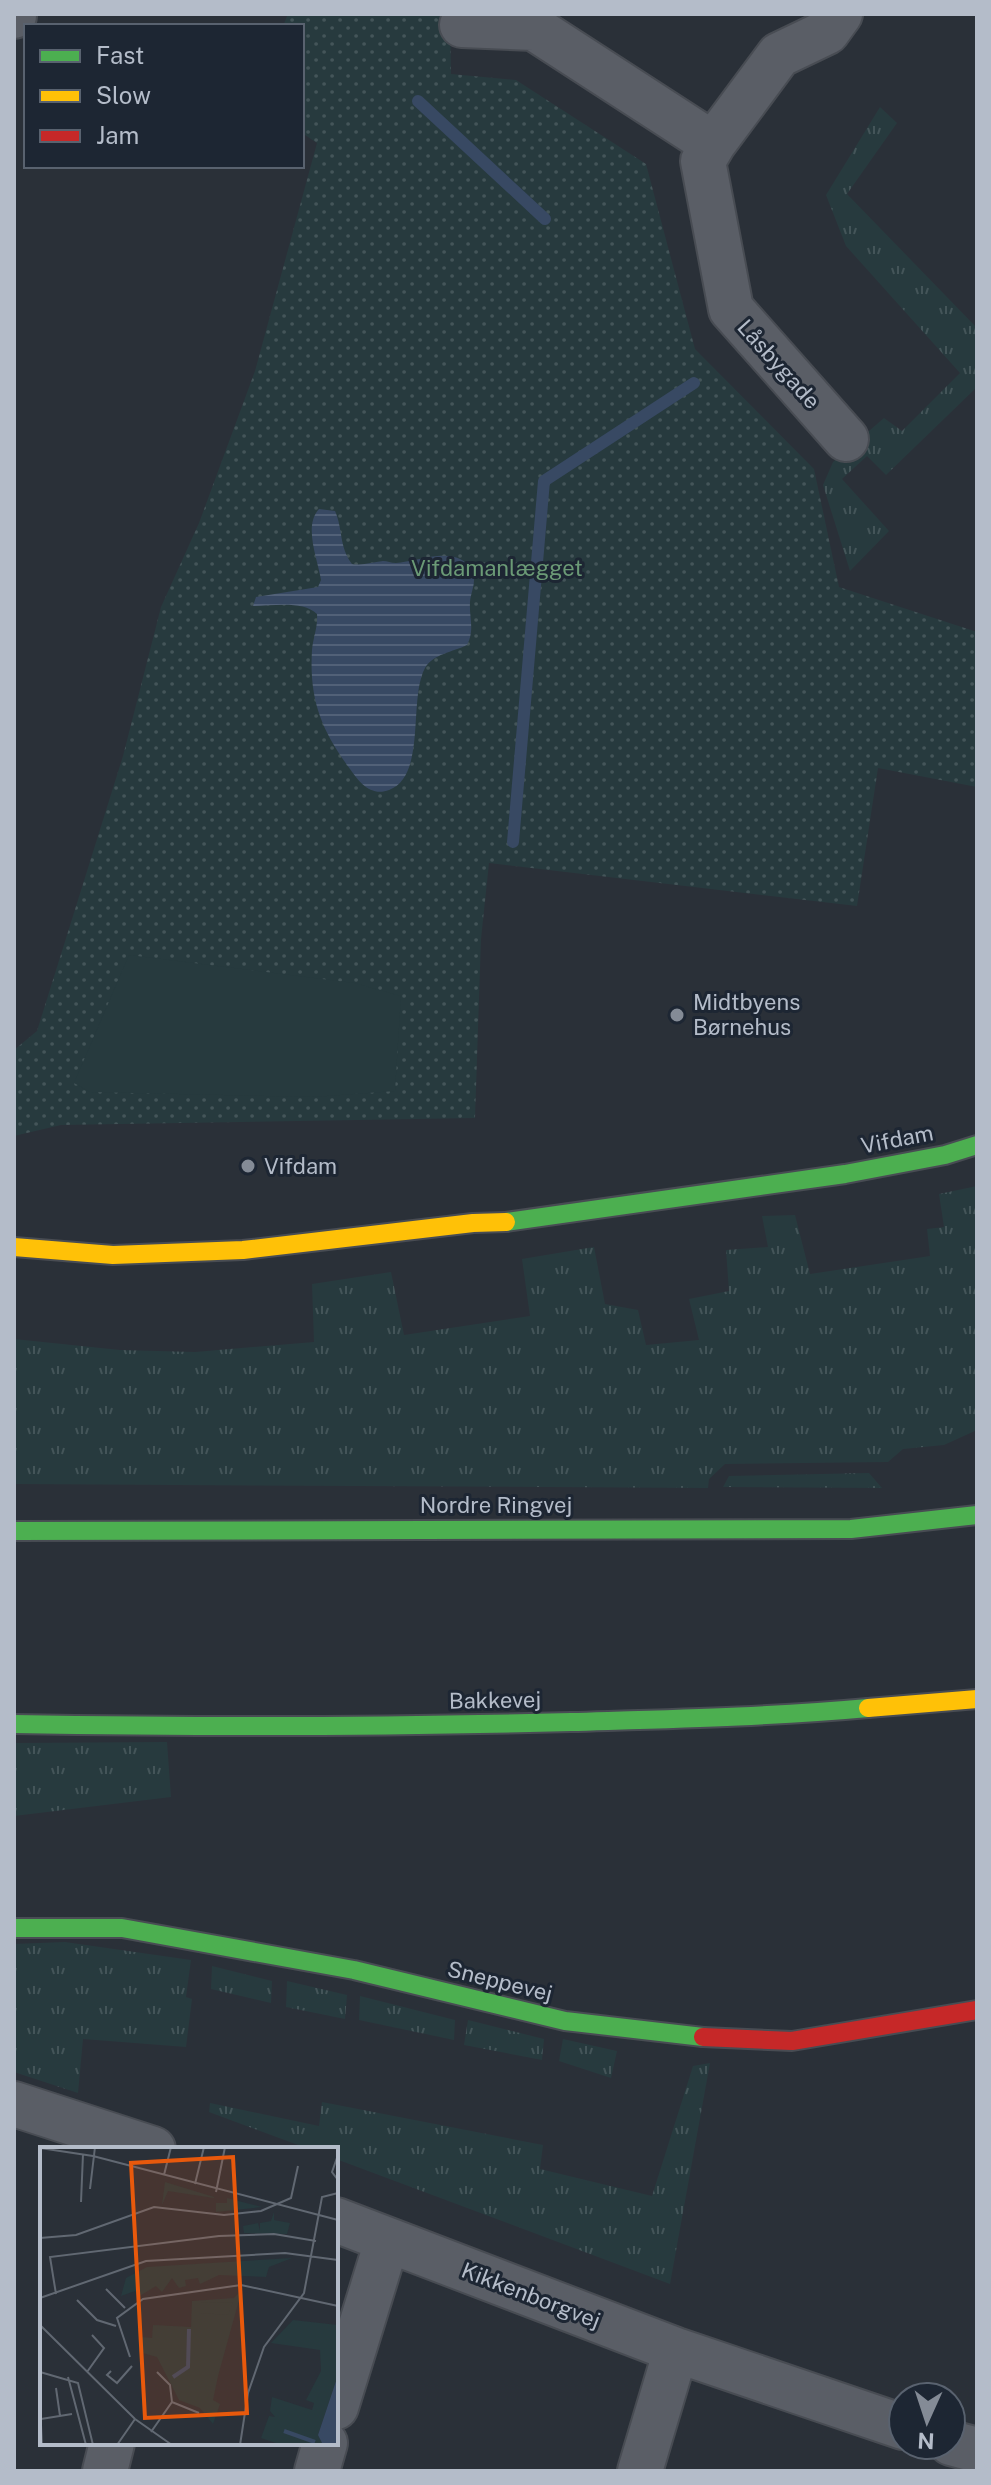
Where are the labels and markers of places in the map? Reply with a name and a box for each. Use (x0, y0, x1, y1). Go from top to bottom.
place label: Midtbyens Børnehus (693, 989, 800, 1040)
marker: Midtbyens Børnehus (668, 1006, 686, 1024)
place label: Vifdam (264, 1153, 337, 1179)
marker: Vifdam (239, 1157, 257, 1175)

